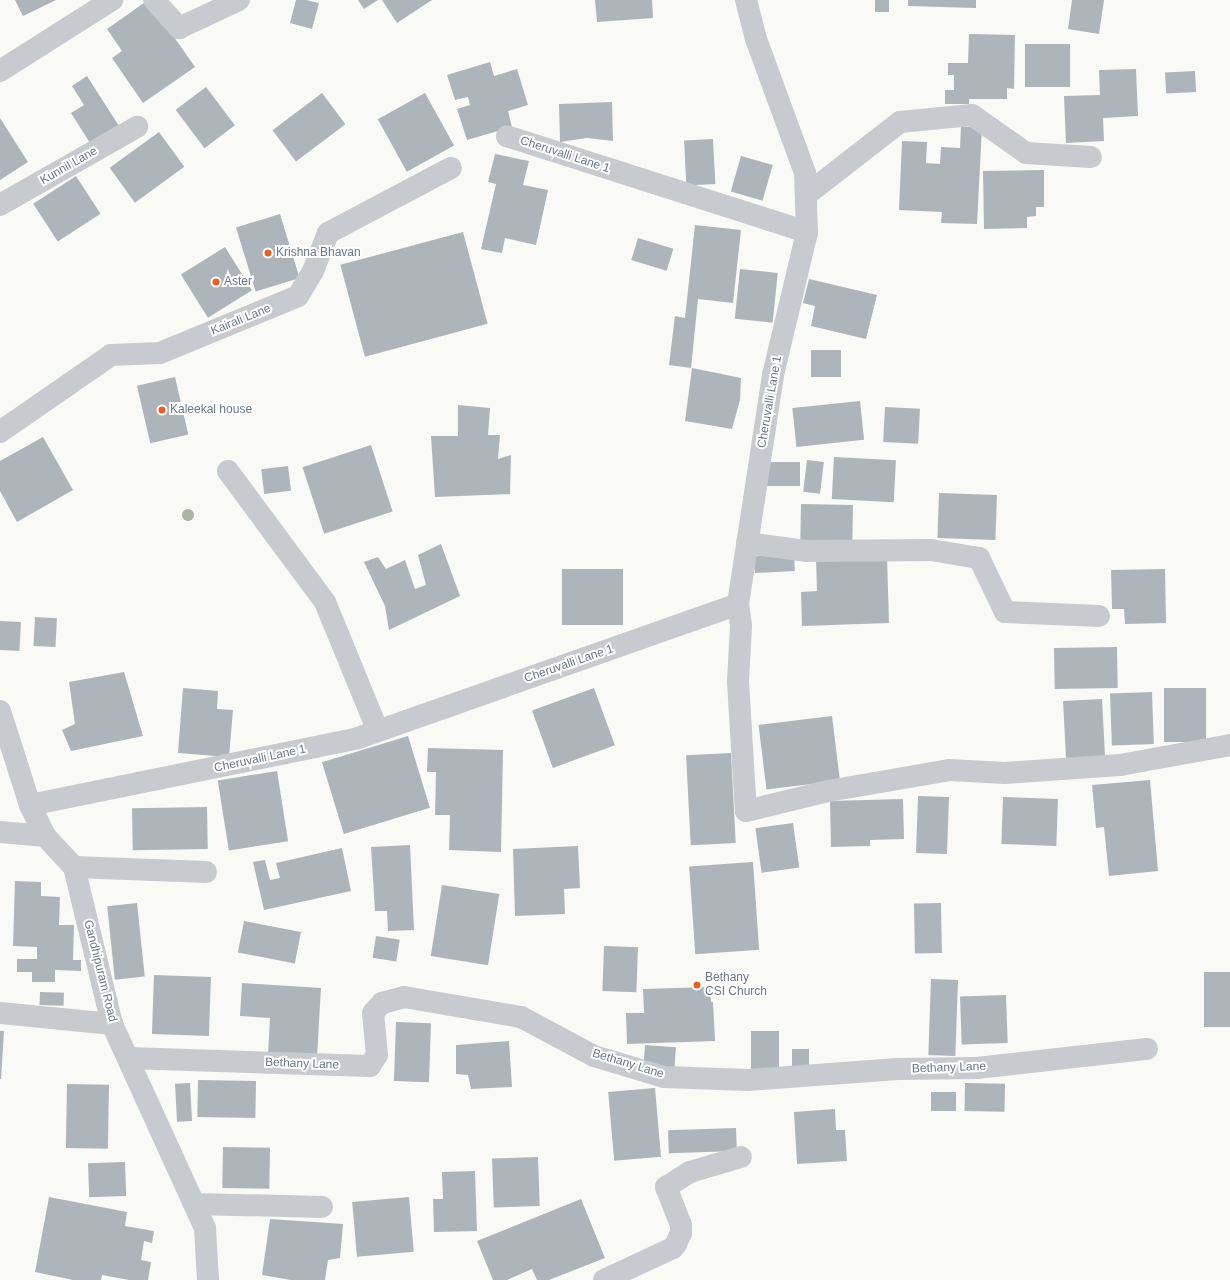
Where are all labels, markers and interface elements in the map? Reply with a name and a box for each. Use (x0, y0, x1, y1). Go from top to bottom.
street label: Cheruvalli Lane 1 (518, 134, 612, 176)
street label: Kunnil Lane (38, 144, 100, 188)
place label: Krishna Bhavan (276, 246, 361, 260)
marker: Krishna Bhavan (263, 248, 273, 258)
place label: Aster (224, 275, 252, 289)
marker: Aster (211, 277, 221, 287)
street label: Kairali Lane (209, 301, 273, 339)
street label: Cheruvalli Lane 1 (755, 355, 785, 449)
place label: Kaleekal house (170, 403, 252, 417)
marker: Kaleekal house (157, 405, 167, 415)
street label: Cheruvalli Lane 1 (523, 642, 615, 686)
street label: Cheruvalli Lane 1 (213, 742, 307, 776)
street label: Gandhipuram Road (80, 918, 120, 1024)
place label: Bethany CSI Church (705, 971, 767, 999)
marker: Bethany CSI Church (692, 980, 702, 990)
street label: Bethany Lane (590, 1046, 666, 1082)
street label: Bethany Lane (265, 1056, 339, 1072)
street label: Bethany Lane (912, 1060, 986, 1076)

